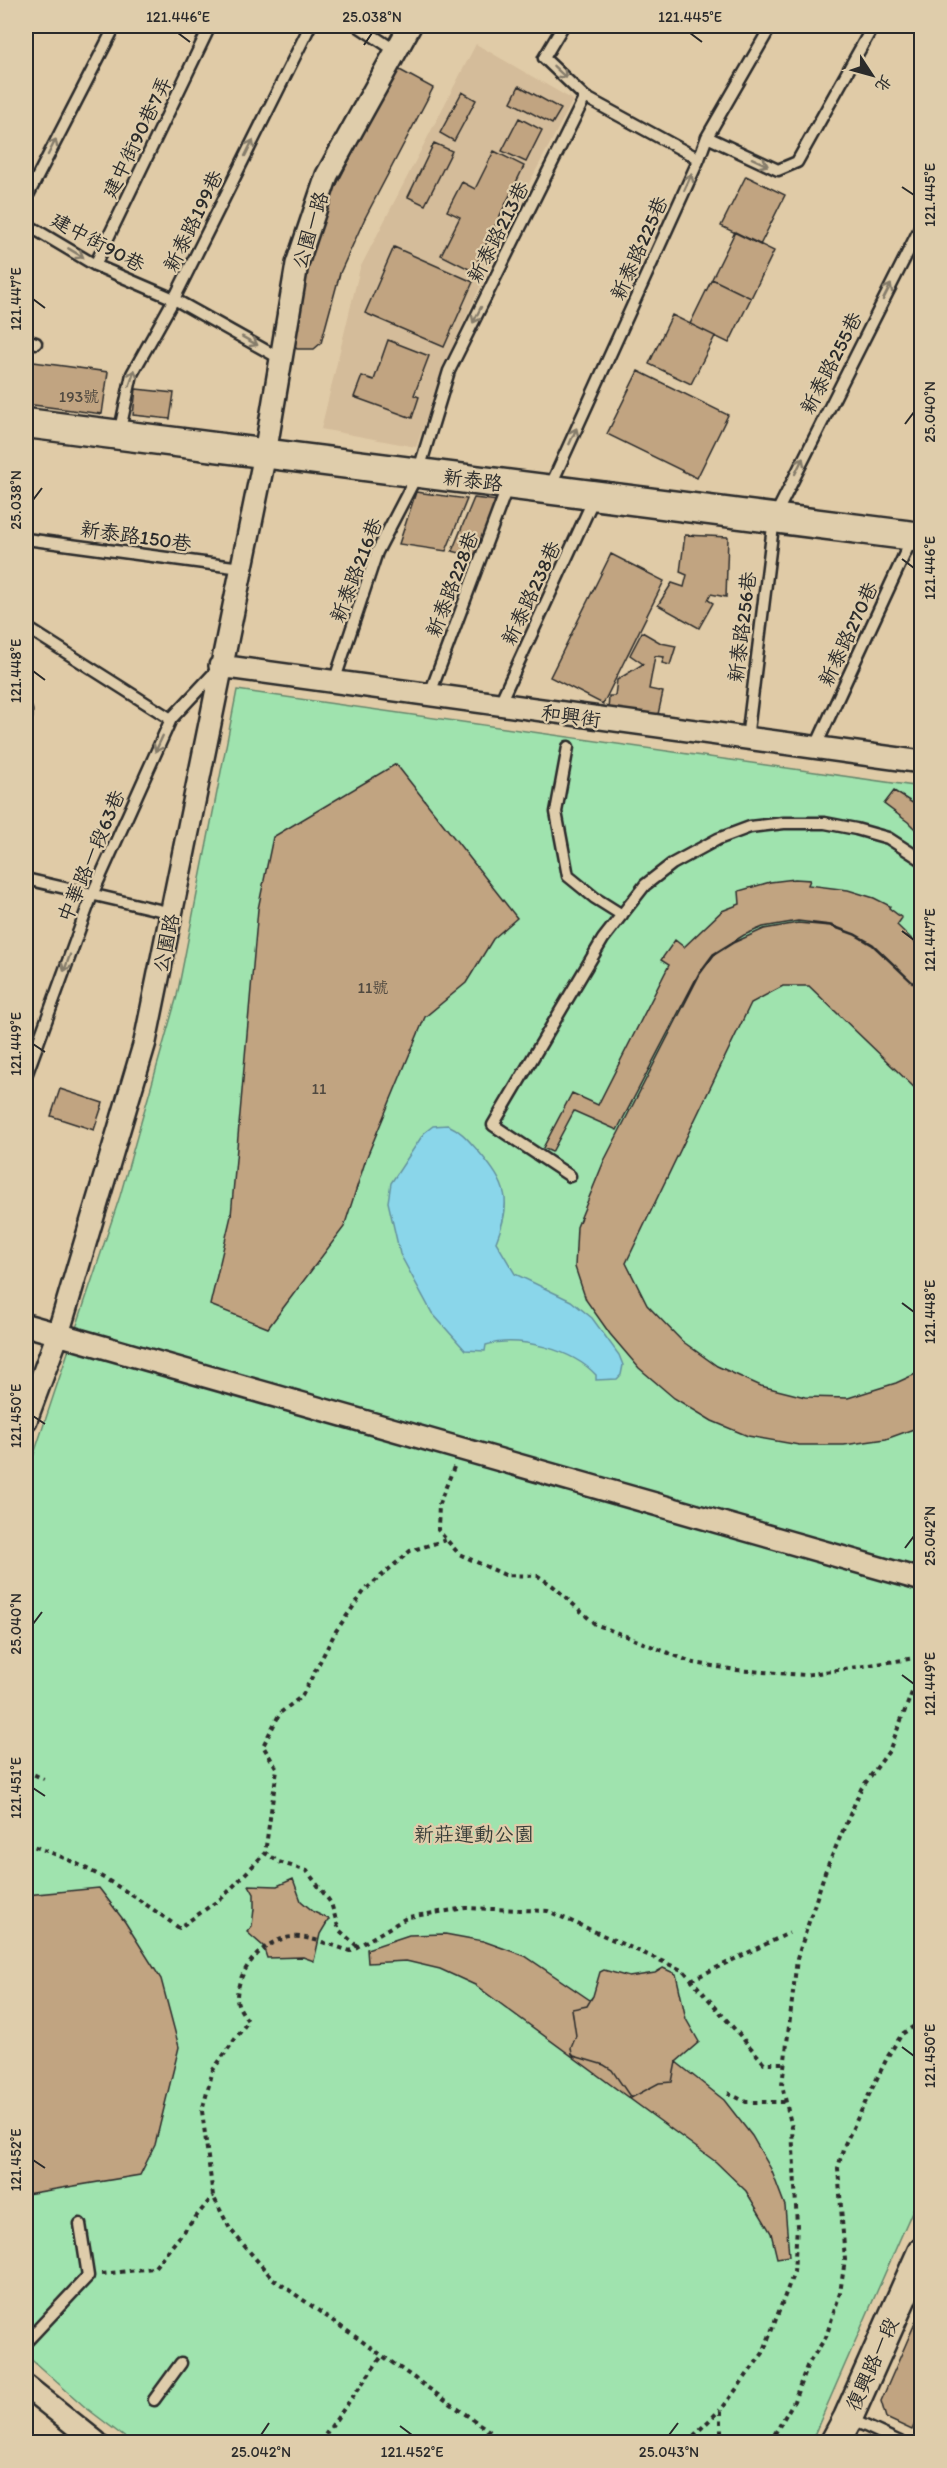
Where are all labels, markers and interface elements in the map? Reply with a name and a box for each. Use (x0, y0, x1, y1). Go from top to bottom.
text: 121.446°E (146, 8, 210, 26)
text: 25.038°N (342, 8, 402, 26)
text: 121.445°E (658, 8, 722, 26)
north arrow (842, 45, 902, 105)
one-way arrow (552, 65, 567, 80)
text: 北 (871, 71, 896, 96)
street label: 建中街90巷7弄 (97, 72, 177, 202)
one-way arrow (47, 139, 59, 157)
one-way arrow (244, 140, 255, 158)
one-way arrow (750, 156, 768, 168)
text: 121.445°E (921, 163, 939, 227)
street label: 新泰路199巷 (158, 165, 228, 276)
one-way arrow (683, 174, 695, 192)
street label: 新泰路213巷 (462, 176, 534, 287)
street label: 公園一路 (287, 187, 333, 272)
street label: 新泰路225巷 (605, 191, 673, 304)
street label: 建中街90巷 (47, 207, 150, 277)
one-way arrow (67, 248, 84, 260)
text: 121.447°E (7, 267, 25, 331)
one-way arrow (882, 283, 893, 301)
one-way arrow (470, 305, 482, 323)
street label: 新泰路255巷 (795, 307, 867, 418)
one-way arrow (240, 336, 258, 347)
one-way arrow (128, 369, 139, 388)
text: 25.040°N (921, 381, 939, 443)
house number: 193號 (59, 387, 99, 406)
one-way arrow (568, 428, 579, 446)
one-way arrow (794, 457, 806, 475)
street label: 新泰路 (442, 464, 505, 496)
text: 25.038°N (7, 470, 25, 530)
street label: 新泰路216巷 (325, 513, 387, 626)
street label: 新泰路150巷 (79, 516, 194, 556)
street label: 新泰路228巷 (421, 526, 484, 641)
street label: 新泰路238巷 (496, 536, 566, 649)
text: 121.446°E (921, 536, 939, 600)
street label: 新泰路256巷 (723, 569, 761, 684)
street label: 新泰路270巷 (813, 577, 883, 690)
text: 121.448°E (7, 639, 25, 703)
street label: 和興街 (540, 700, 602, 732)
one-way arrow (153, 735, 164, 753)
street label: 中華路一段63巷 (52, 785, 130, 926)
text: 121.447°E (921, 908, 939, 972)
street label: 公園路 (148, 910, 184, 975)
one-way arrow (61, 953, 72, 972)
house number: 11號 (358, 978, 388, 997)
text: 121.449°E (7, 1012, 25, 1076)
house number: 11 (312, 1079, 327, 1098)
text: 121.448°E (921, 1280, 939, 1344)
text: 121.450°E (7, 1384, 25, 1448)
text: 25.042°N (921, 1506, 939, 1566)
text: 25.040°N (7, 1593, 25, 1655)
text: 121.449°E (921, 1652, 939, 1716)
text: 121.451°E (7, 1757, 25, 1819)
park label: 新莊運動公園 (414, 1822, 534, 1846)
text: 121.450°E (921, 2024, 939, 2088)
text: 121.452°E (7, 2129, 25, 2192)
street label: 復興路一段 (841, 2313, 903, 2415)
text: 25.042°N (231, 2443, 291, 2461)
text: 121.452°E (381, 2443, 444, 2461)
text: 25.043°N (639, 2443, 699, 2461)

